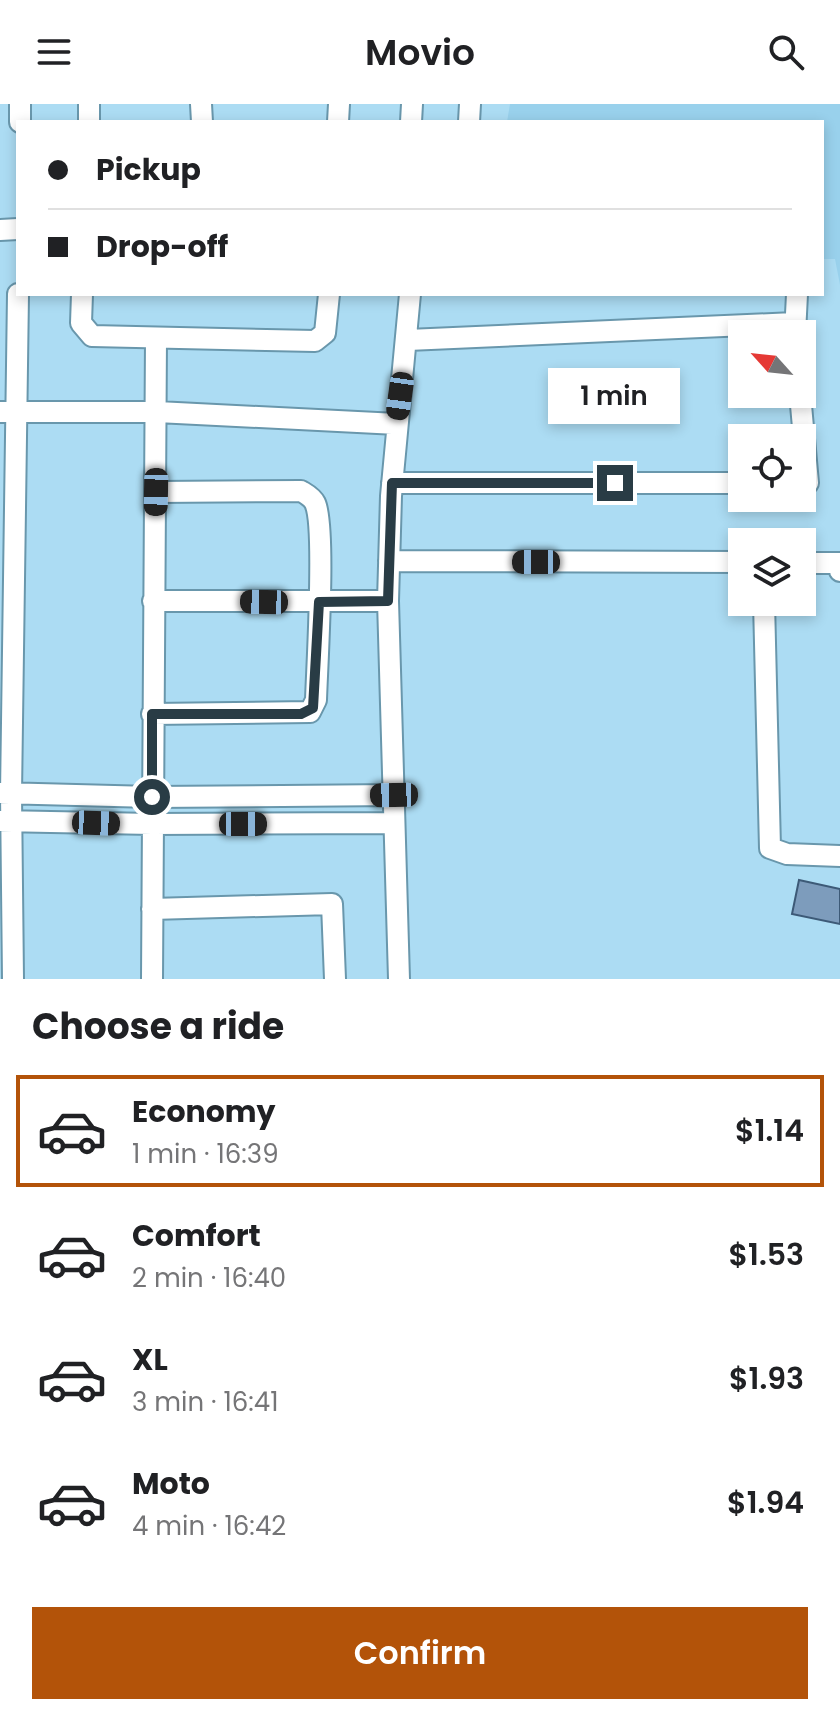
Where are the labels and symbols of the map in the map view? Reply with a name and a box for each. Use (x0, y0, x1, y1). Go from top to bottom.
north arrow (728, 320, 816, 408)
callout: 1 min (549, 367, 681, 423)
car (385, 371, 415, 421)
route end (597, 465, 633, 501)
car (144, 468, 168, 516)
car (512, 550, 560, 574)
car (240, 590, 288, 614)
route start (134, 779, 170, 815)
car (370, 783, 418, 807)
car (72, 810, 120, 836)
car (219, 812, 267, 836)

